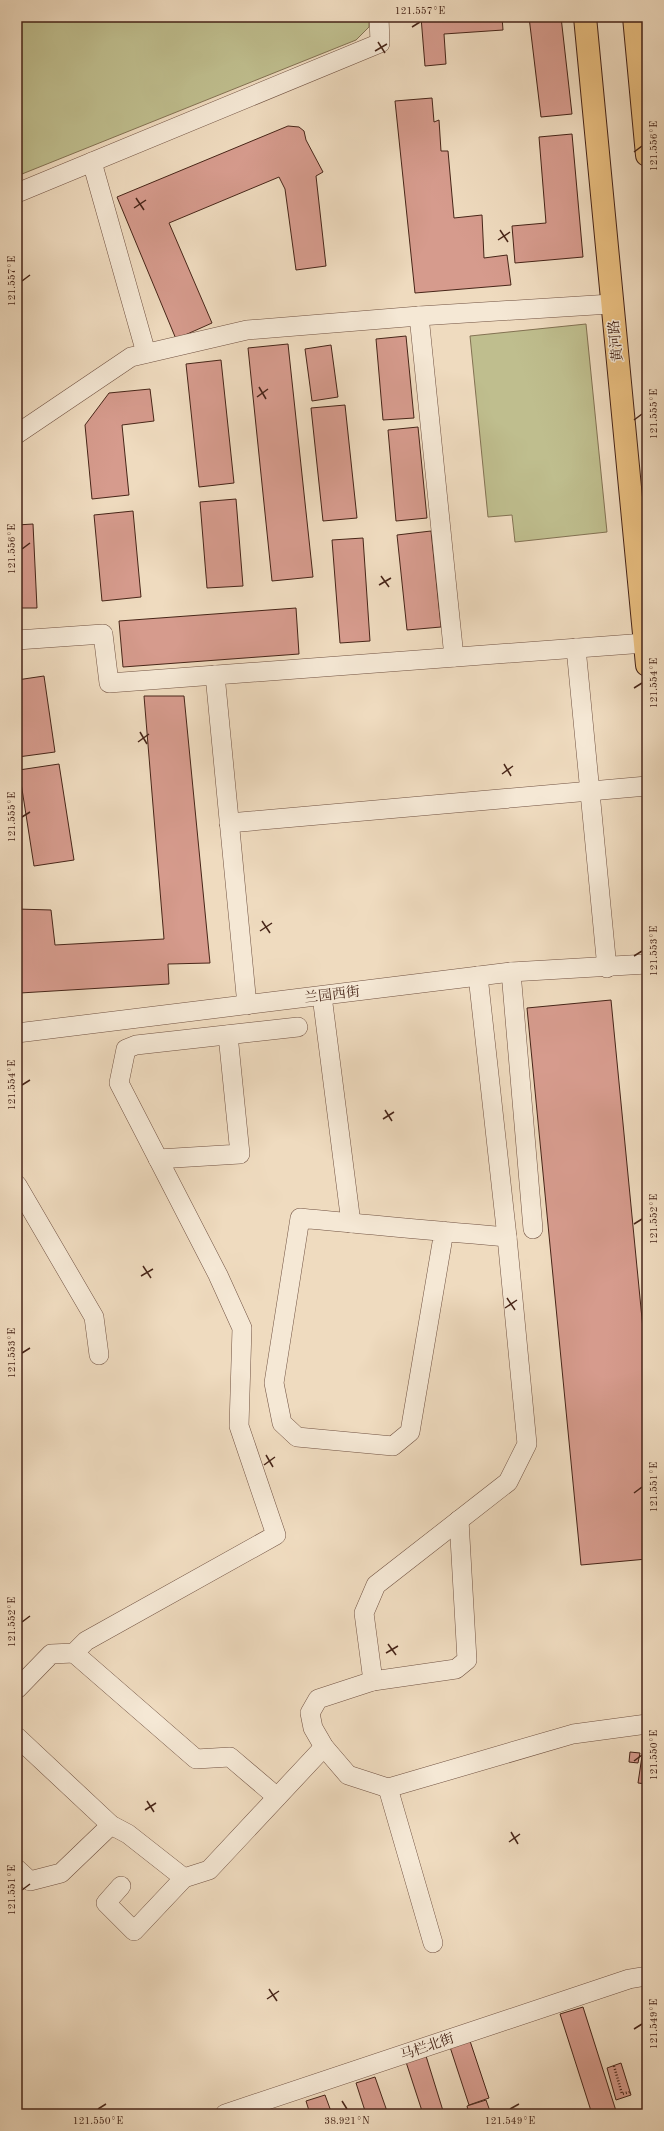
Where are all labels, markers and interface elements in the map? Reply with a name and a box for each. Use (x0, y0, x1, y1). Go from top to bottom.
text: 121.557°E (395, 6, 445, 16)
text: 121.556°E (649, 121, 659, 171)
text: 121.557°E (7, 256, 17, 306)
street label: 黄河路 (606, 319, 625, 363)
text: 121.555°E (649, 389, 659, 439)
text: 121.556°E (7, 524, 17, 574)
text: 121.554°E (649, 658, 659, 708)
text: 121.555°E (7, 792, 17, 842)
text: 121.553°E (649, 926, 659, 976)
street label: 兰园西街 (303, 984, 361, 1005)
text: 121.554°E (7, 1060, 17, 1110)
text: 121.552°E (649, 1194, 659, 1244)
text: 121.553°E (7, 1328, 17, 1378)
text: 121.551°E (649, 1462, 659, 1512)
text: 121.552°E (7, 1597, 17, 1647)
text: 121.550°E (649, 1730, 659, 1780)
text: 121.551°E (7, 1865, 17, 1915)
text: 121.549°E (649, 1999, 659, 2049)
street label: 马栏北街 (398, 2030, 456, 2063)
text: 121.550°E (73, 2116, 123, 2126)
text: 38.921°N (324, 2116, 370, 2126)
text: 121.549°E (485, 2116, 535, 2126)

